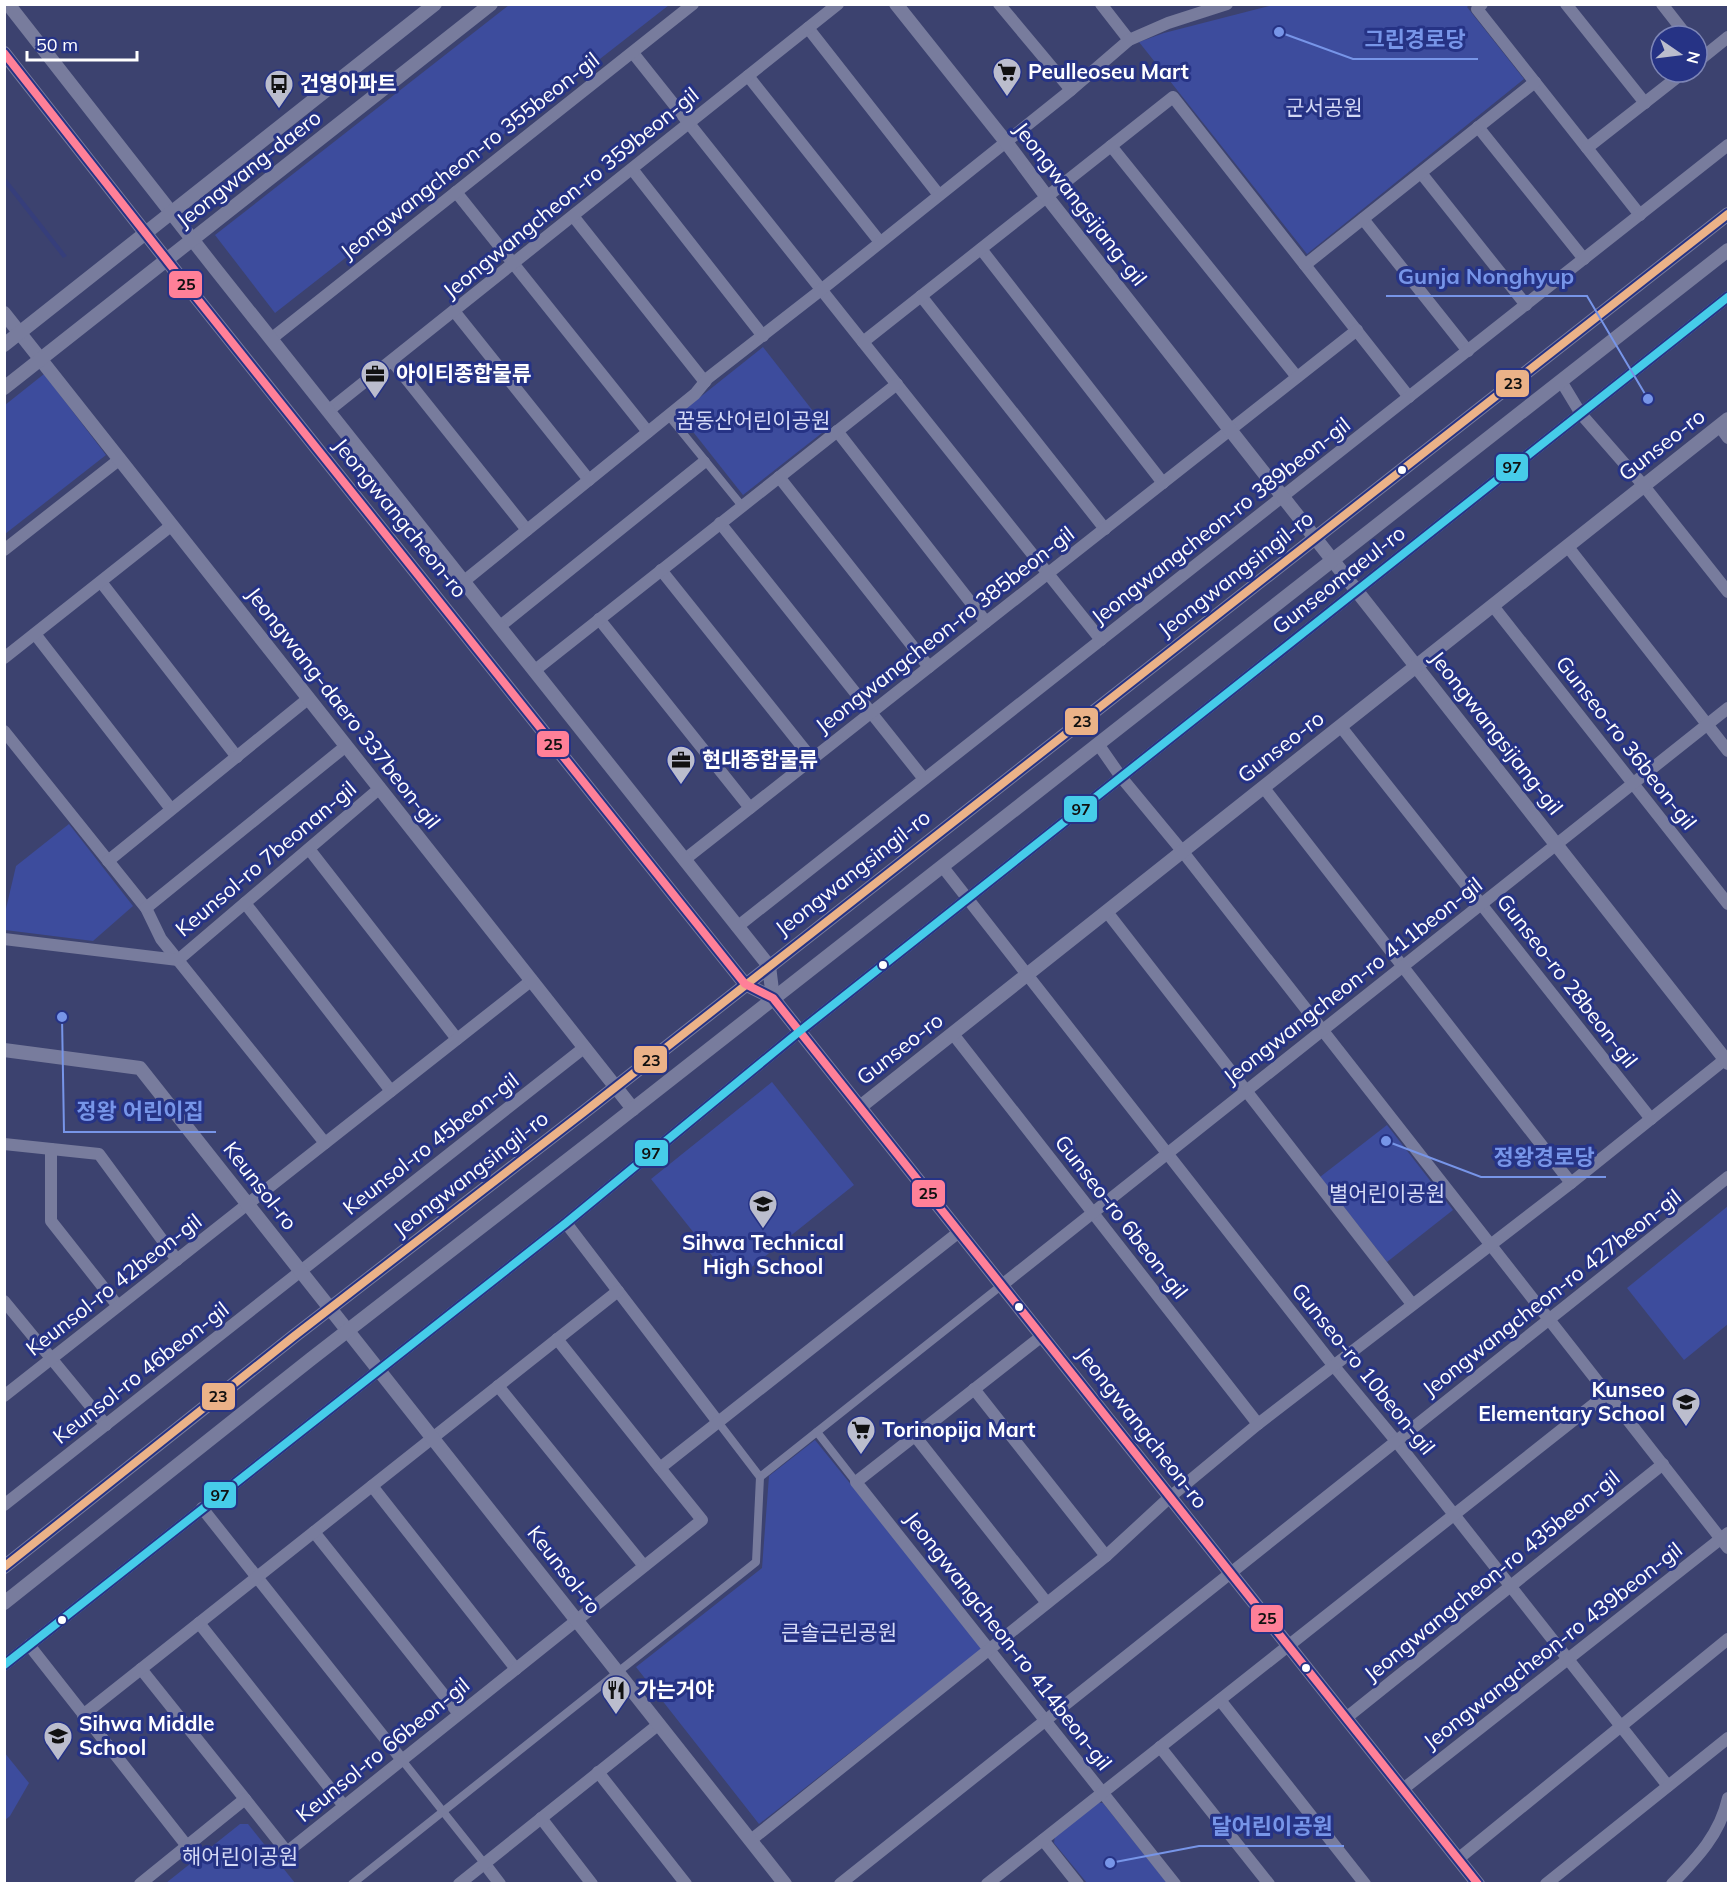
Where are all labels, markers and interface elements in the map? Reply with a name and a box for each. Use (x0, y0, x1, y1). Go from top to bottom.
callout: 그린경로당 (1353, 19, 1478, 59)
scale bar (27, 24, 136, 62)
north arrow (1649, 24, 1709, 84)
text: 그린경로당 (1364, 25, 1466, 53)
text: 50 m (36, 33, 78, 56)
street label: Jeongwangcheon-ro 355beon-gil (335, 46, 604, 264)
text: N (1682, 49, 1705, 66)
supermarket icon: Peulleoseu Mart (991, 56, 1023, 98)
place label: Peulleoseu Mart (1028, 58, 1189, 84)
bus stop icon: 건영아파트 (263, 68, 295, 110)
place label: 건영아파트 (300, 70, 397, 96)
street label: Jeongwangcheon-ro 359beon-gil (437, 81, 703, 303)
park label: 군서공원 (1285, 94, 1363, 120)
street label: Jeongwang-daero (171, 104, 326, 233)
street label: Jeongwangsijang-gil (1009, 116, 1153, 291)
callout: Gunja Nonghyup (1386, 256, 1587, 296)
text: Gunja Nonghyup (1398, 262, 1574, 290)
line badge: 25 (168, 270, 203, 299)
text: 25 (176, 274, 196, 294)
office icon: 아이티종합물류 (359, 358, 391, 400)
place label: 아이티종합물류 (396, 360, 531, 386)
line badge: 23 (1495, 369, 1530, 398)
text: 23 (1503, 373, 1523, 393)
street label: Gunseo-ro (1613, 402, 1710, 486)
park label: 꿈동산어린이공원 (676, 407, 830, 433)
street label: Jeongwangcheon-ro 389beon-gil (1086, 411, 1355, 629)
street label: Jeongwangcheon-ro (328, 432, 473, 602)
line badge: 97 (1495, 453, 1529, 482)
text: 97 (1502, 457, 1522, 477)
unlabelled marker (1396, 464, 1408, 476)
street label: Jeongwangsingil-ro (1153, 505, 1318, 642)
street label: Gunseomaeul-ro (1267, 519, 1410, 639)
street label: Jeongwangcheon-ro 385beon-gil (810, 520, 1079, 738)
street label: Jeongwang-daero 337beon-gil (241, 581, 446, 834)
street label: Jeongwangsijang-gil (1425, 645, 1569, 820)
street label: Gunseo-ro 36beon-gil (1551, 650, 1703, 834)
street label: Gunseo-ro (1232, 704, 1329, 788)
line badge: 23 (1064, 707, 1099, 736)
text: 23 (1072, 711, 1092, 731)
line badge: 25 (536, 730, 570, 758)
text: 25 (543, 734, 563, 754)
office icon: 현대종합물류 (665, 744, 697, 786)
place label: 현대종합물류 (702, 746, 818, 772)
street label: Keunsol-ro 7beonan-gil (170, 775, 361, 941)
line badge: 97 (1063, 795, 1098, 823)
text: 97 (1071, 799, 1091, 819)
street label: Jeongwangsingil-ro (770, 804, 935, 941)
street label: Jeongwangcheon-ro 411beon-gil (1218, 871, 1487, 1089)
street label: Gunseo-ro 28beon-gil (1492, 888, 1644, 1072)
unlabelled marker (877, 959, 889, 971)
street label: Gunseo-ro (851, 1006, 948, 1090)
line badge: 23 (633, 1045, 668, 1074)
text: 23 (641, 1050, 661, 1070)
street label: Keunsol-ro 45beon-gil (337, 1067, 523, 1220)
callout: 정왕 어린이집 (64, 1092, 216, 1132)
text: 정왕 어린이집 (76, 1097, 204, 1125)
street label: Jeongwangsingil-ro (388, 1105, 553, 1242)
street label: Gunseo-ro 6beon-gil (1050, 1129, 1194, 1303)
street label: Keunsol-ro (218, 1136, 303, 1235)
callout: 정왕경로당 (1481, 1137, 1606, 1177)
line badge: 97 (634, 1139, 669, 1167)
text: 97 (641, 1143, 661, 1163)
text: 정왕경로당 (1493, 1143, 1595, 1171)
line badge: 25 (911, 1179, 946, 1208)
park label: 별어린이공원 (1329, 1180, 1445, 1206)
text: 25 (918, 1183, 938, 1203)
street label: Jeongwangcheon-ro 427beon-gil (1417, 1183, 1686, 1401)
school or university icon: Sihwa Technical High School (747, 1188, 779, 1230)
street label: Keunsol-ro 42beon-gil (20, 1208, 206, 1361)
place label: Sihwa Technical High School (682, 1229, 844, 1279)
street label: Gunseo-ro 10beon-gil (1287, 1277, 1441, 1459)
street label: Keunsol-ro 46beon-gil (47, 1296, 233, 1449)
unlabelled marker (1013, 1301, 1025, 1313)
street label: Jeongwangcheon-ro (1072, 1341, 1214, 1513)
place label: Kunseo Elementary School (1478, 1376, 1665, 1426)
line badge: 23 (201, 1382, 236, 1411)
text: 23 (208, 1386, 228, 1406)
school or university icon: Kunseo Elementary School (1670, 1386, 1702, 1428)
supermarket icon: Torinopija Mart (845, 1414, 877, 1456)
place label: Torinopija Mart (882, 1416, 1036, 1442)
street label: Jeongwangcheon-ro 435beon-gil (1358, 1464, 1624, 1686)
line badge: 97 (203, 1481, 237, 1509)
text: 97 (210, 1485, 230, 1505)
street label: Jeongwangcheon-ro 414beon-gil (900, 1506, 1118, 1775)
street label: Keunsol-ro (522, 1520, 607, 1619)
street label: Jeongwangcheon-ro 439beon-gil (1418, 1536, 1687, 1754)
line badge: 25 (1250, 1604, 1284, 1633)
text: 25 (1257, 1608, 1277, 1628)
unlabelled marker (56, 1614, 68, 1626)
park label: 큰솔근린공원 (781, 1619, 897, 1645)
unlabelled marker (1300, 1662, 1312, 1674)
street label: Keunsol-ro 66beon-gil (290, 1671, 474, 1827)
restaurant icon: 가는거야 (600, 1674, 632, 1716)
place label: 가는거야 (637, 1676, 714, 1702)
place label: Sihwa Middle School (79, 1710, 214, 1760)
school or university icon: Sihwa Middle School (42, 1720, 74, 1762)
callout: 달어린이공원 (1199, 1806, 1344, 1846)
text: 달어린이공원 (1211, 1812, 1333, 1840)
park label: 해어린이공원 (182, 1843, 298, 1869)

